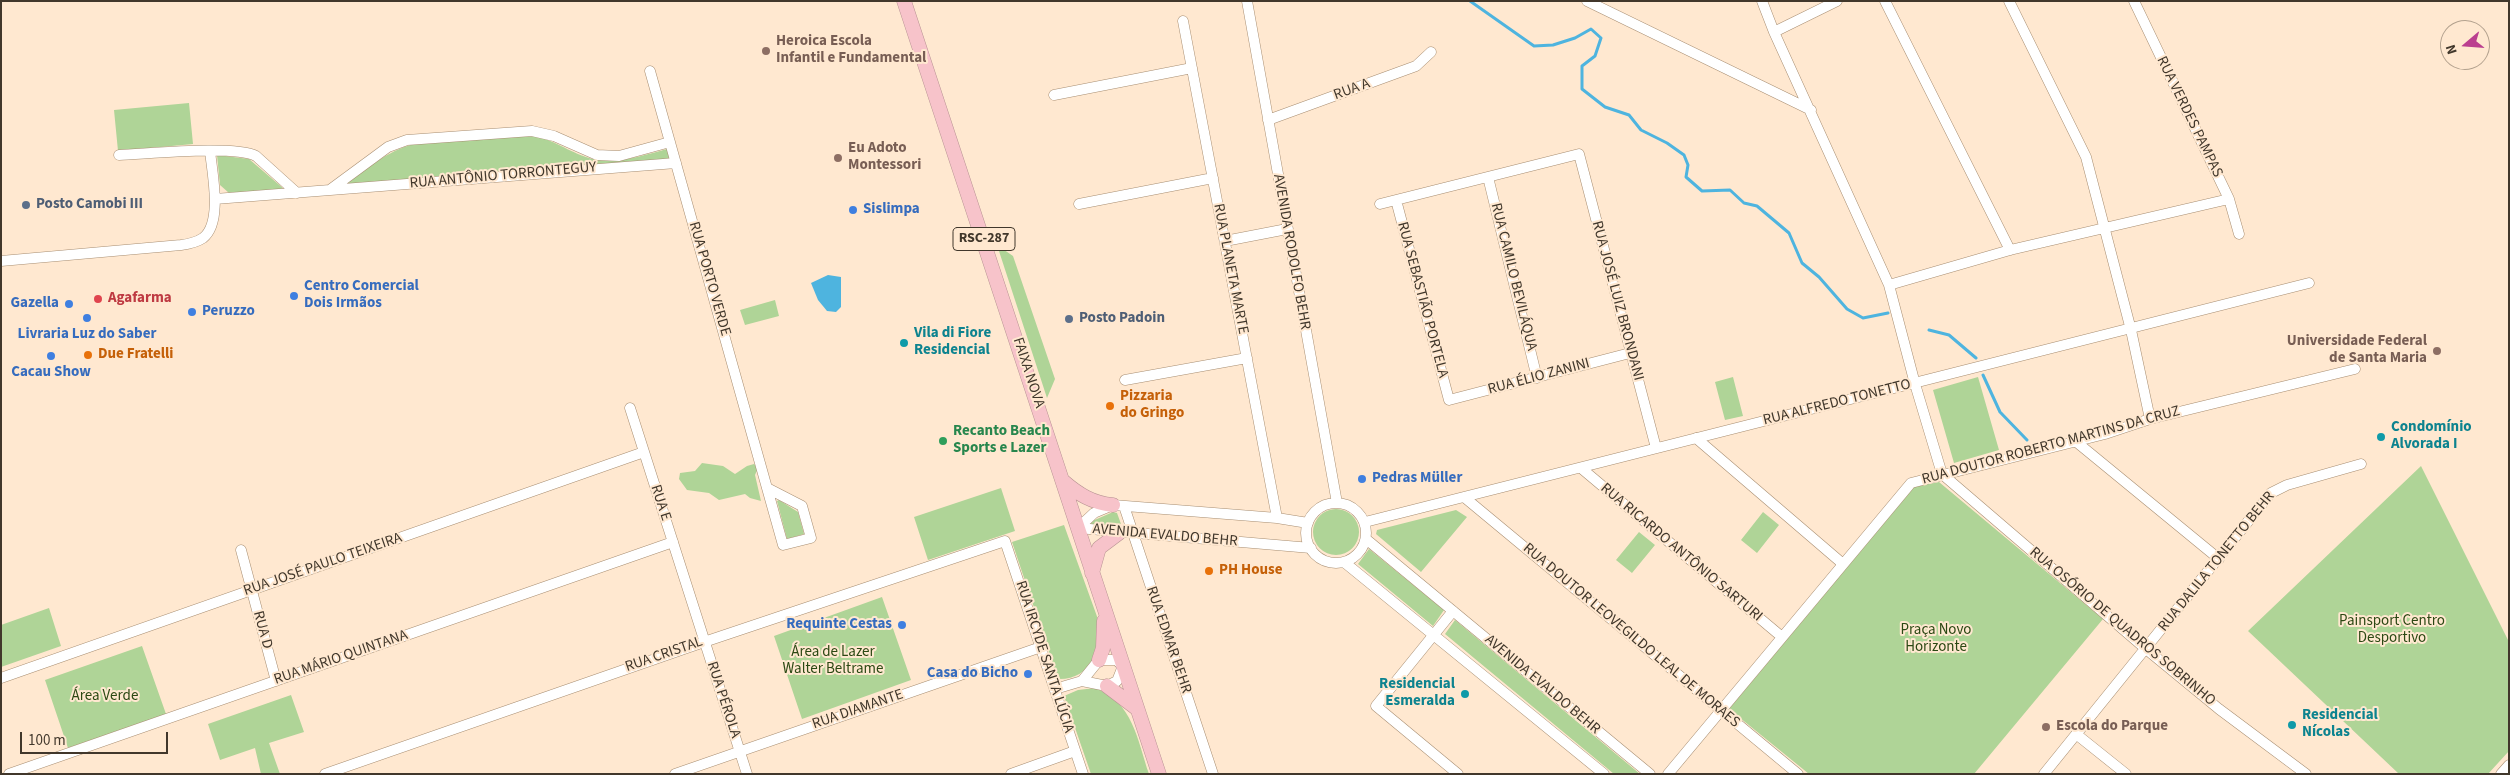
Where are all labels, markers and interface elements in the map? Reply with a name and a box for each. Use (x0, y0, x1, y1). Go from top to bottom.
north arrow (2440, 20, 2490, 70)
place label: Heroica Escola Infantil e Fundamental (776, 33, 926, 68)
text: N (2441, 42, 2463, 57)
marker: Heroica Escola Infantil e Fundamental (760, 45, 772, 57)
street label: RUA VERDES PAMPAS (2152, 54, 2226, 180)
street label: RUA A (1331, 75, 1373, 105)
place label: Eu Adoto Montessori (848, 140, 921, 175)
marker: Eu Adoto Montessori (832, 152, 844, 164)
street label: RUA ANTÔNIO TORRONTEGUY (409, 159, 597, 193)
street label: AVENIDA RODOLFO BEHR (1268, 173, 1314, 331)
place label: Posto Camobi III (36, 196, 143, 214)
marker: Posto Camobi III (20, 199, 32, 211)
place label: Sislimpa (863, 201, 920, 219)
street label: RUA CAMILO BEVILÁQUA (1486, 201, 1540, 353)
street label: RUA PLANETA MARTE (1209, 202, 1251, 336)
marker: Sislimpa (847, 204, 859, 216)
street label: RUA JOSÉ LUIZ BRONDANI (1587, 219, 1647, 383)
street label: RUA PORTO VERDE (684, 220, 734, 338)
street label: RUA SEBASTIÃO PORTELA (1392, 220, 1452, 380)
road number: RSC-287 (953, 228, 1015, 250)
place label: Centro Comercial Dois Irmãos (304, 278, 419, 313)
place label: Agafarma (108, 290, 172, 308)
marker: Centro Comercial Dois Irmãos (288, 290, 300, 302)
marker: Agafarma (92, 293, 104, 305)
place label: Gazella (11, 295, 59, 313)
marker: Gazella (63, 298, 75, 310)
place label: Peruzzo (202, 303, 255, 321)
marker: Peruzzo (186, 306, 198, 318)
place label: Posto Padoin (1079, 310, 1165, 328)
marker: Livraria Luz do Saber (81, 312, 93, 324)
marker: Posto Padoin (1063, 313, 1075, 325)
place label: Vila di Fiore Residencial (914, 325, 991, 360)
place label: Livraria Luz do Saber (18, 326, 156, 344)
place label: Universidade Federal de Santa Maria (2287, 333, 2427, 368)
street label: FAIXA NOVA (1008, 336, 1048, 410)
marker: Vila di Fiore Residencial (898, 337, 910, 349)
marker: Universidade Federal de Santa Maria (2431, 345, 2443, 357)
place label: Due Fratelli (98, 346, 174, 364)
marker: Due Fratelli (82, 349, 94, 361)
marker: Cacau Show (45, 350, 57, 362)
street label: RUA ÉLIO ZANINI (1486, 355, 1592, 399)
place label: Cacau Show (11, 364, 91, 382)
street label: RUA ALFREDO TONETTO (1761, 376, 1913, 430)
place label: Pizzaria do Gringo (1120, 388, 1184, 423)
marker: Pizzaria do Gringo (1104, 400, 1116, 412)
street label: RUA DOUTOR ROBERTO MARTINS DA CRUZ (1920, 403, 2182, 489)
place label: Condomínio Alvorada I (2391, 419, 2472, 454)
place label: Recanto Beach Sports e Lazer (953, 423, 1050, 458)
marker: Condomínio Alvorada I (2375, 431, 2387, 443)
marker: Recanto Beach Sports e Lazer (937, 435, 949, 447)
place label: Pedras Müller (1372, 470, 1462, 488)
marker: Pedras Müller (1356, 473, 1368, 485)
street label: RUA RICARDO ANTÔNIO SARTURI (1596, 480, 1766, 626)
street label: RUA E (646, 483, 674, 523)
street label: RUA DALILA TONETTO BEHR (2155, 488, 2279, 636)
street label: AVENIDA EVALDO BEHR (1092, 521, 1238, 551)
street label: RUA JOSÉ PAULO TEIXEIRA (241, 529, 405, 601)
street label: RUA DOUTOR LEOVEGILDO LEAL DE MORAES (1519, 540, 1743, 732)
street label: RUA OSÓRIO DE QUADROS SOBRINHO (2025, 544, 2219, 710)
place label: PH House (1219, 562, 1282, 580)
marker: PH House (1203, 565, 1215, 577)
street label: RUA IRCYDE SANTA LÚCIA (1011, 579, 1077, 735)
street label: RUA EDMAR BEHR (1141, 584, 1195, 696)
street label: RUA D (248, 609, 276, 651)
park label: Painsport Centro Desportivo (2339, 613, 2445, 648)
place label: Requinte Cestas (786, 616, 892, 634)
marker: Requinte Cestas (896, 619, 908, 631)
park label: Praça Novo Horizonte (1900, 622, 1972, 657)
street label: RUA MÁRIO QUINTANA (272, 627, 410, 689)
street label: AVENIDA EVALDO BEHR (1480, 631, 1604, 739)
street label: RUA CRISTAL (623, 633, 705, 677)
park label: Área de Lazer Walter Beltrame (783, 644, 883, 679)
street label: RUA PÉROLA (702, 659, 744, 741)
place label: Casa do Bicho (927, 665, 1018, 683)
marker: Casa do Bicho (1022, 668, 1034, 680)
place label: Residencial Esmeralda (1379, 676, 1455, 711)
street label: RUA DIAMANTE (810, 686, 906, 734)
park label: Área Verde (72, 688, 138, 706)
marker: Residencial Esmeralda (1459, 688, 1471, 700)
place label: Residencial Nícolas (2302, 707, 2378, 742)
place label: Escola do Parque (2056, 718, 2168, 736)
marker: Residencial Nícolas (2286, 719, 2298, 731)
marker: Escola do Parque (2040, 721, 2052, 733)
scale bar (22, 722, 170, 754)
text: 100 m (28, 730, 66, 751)

